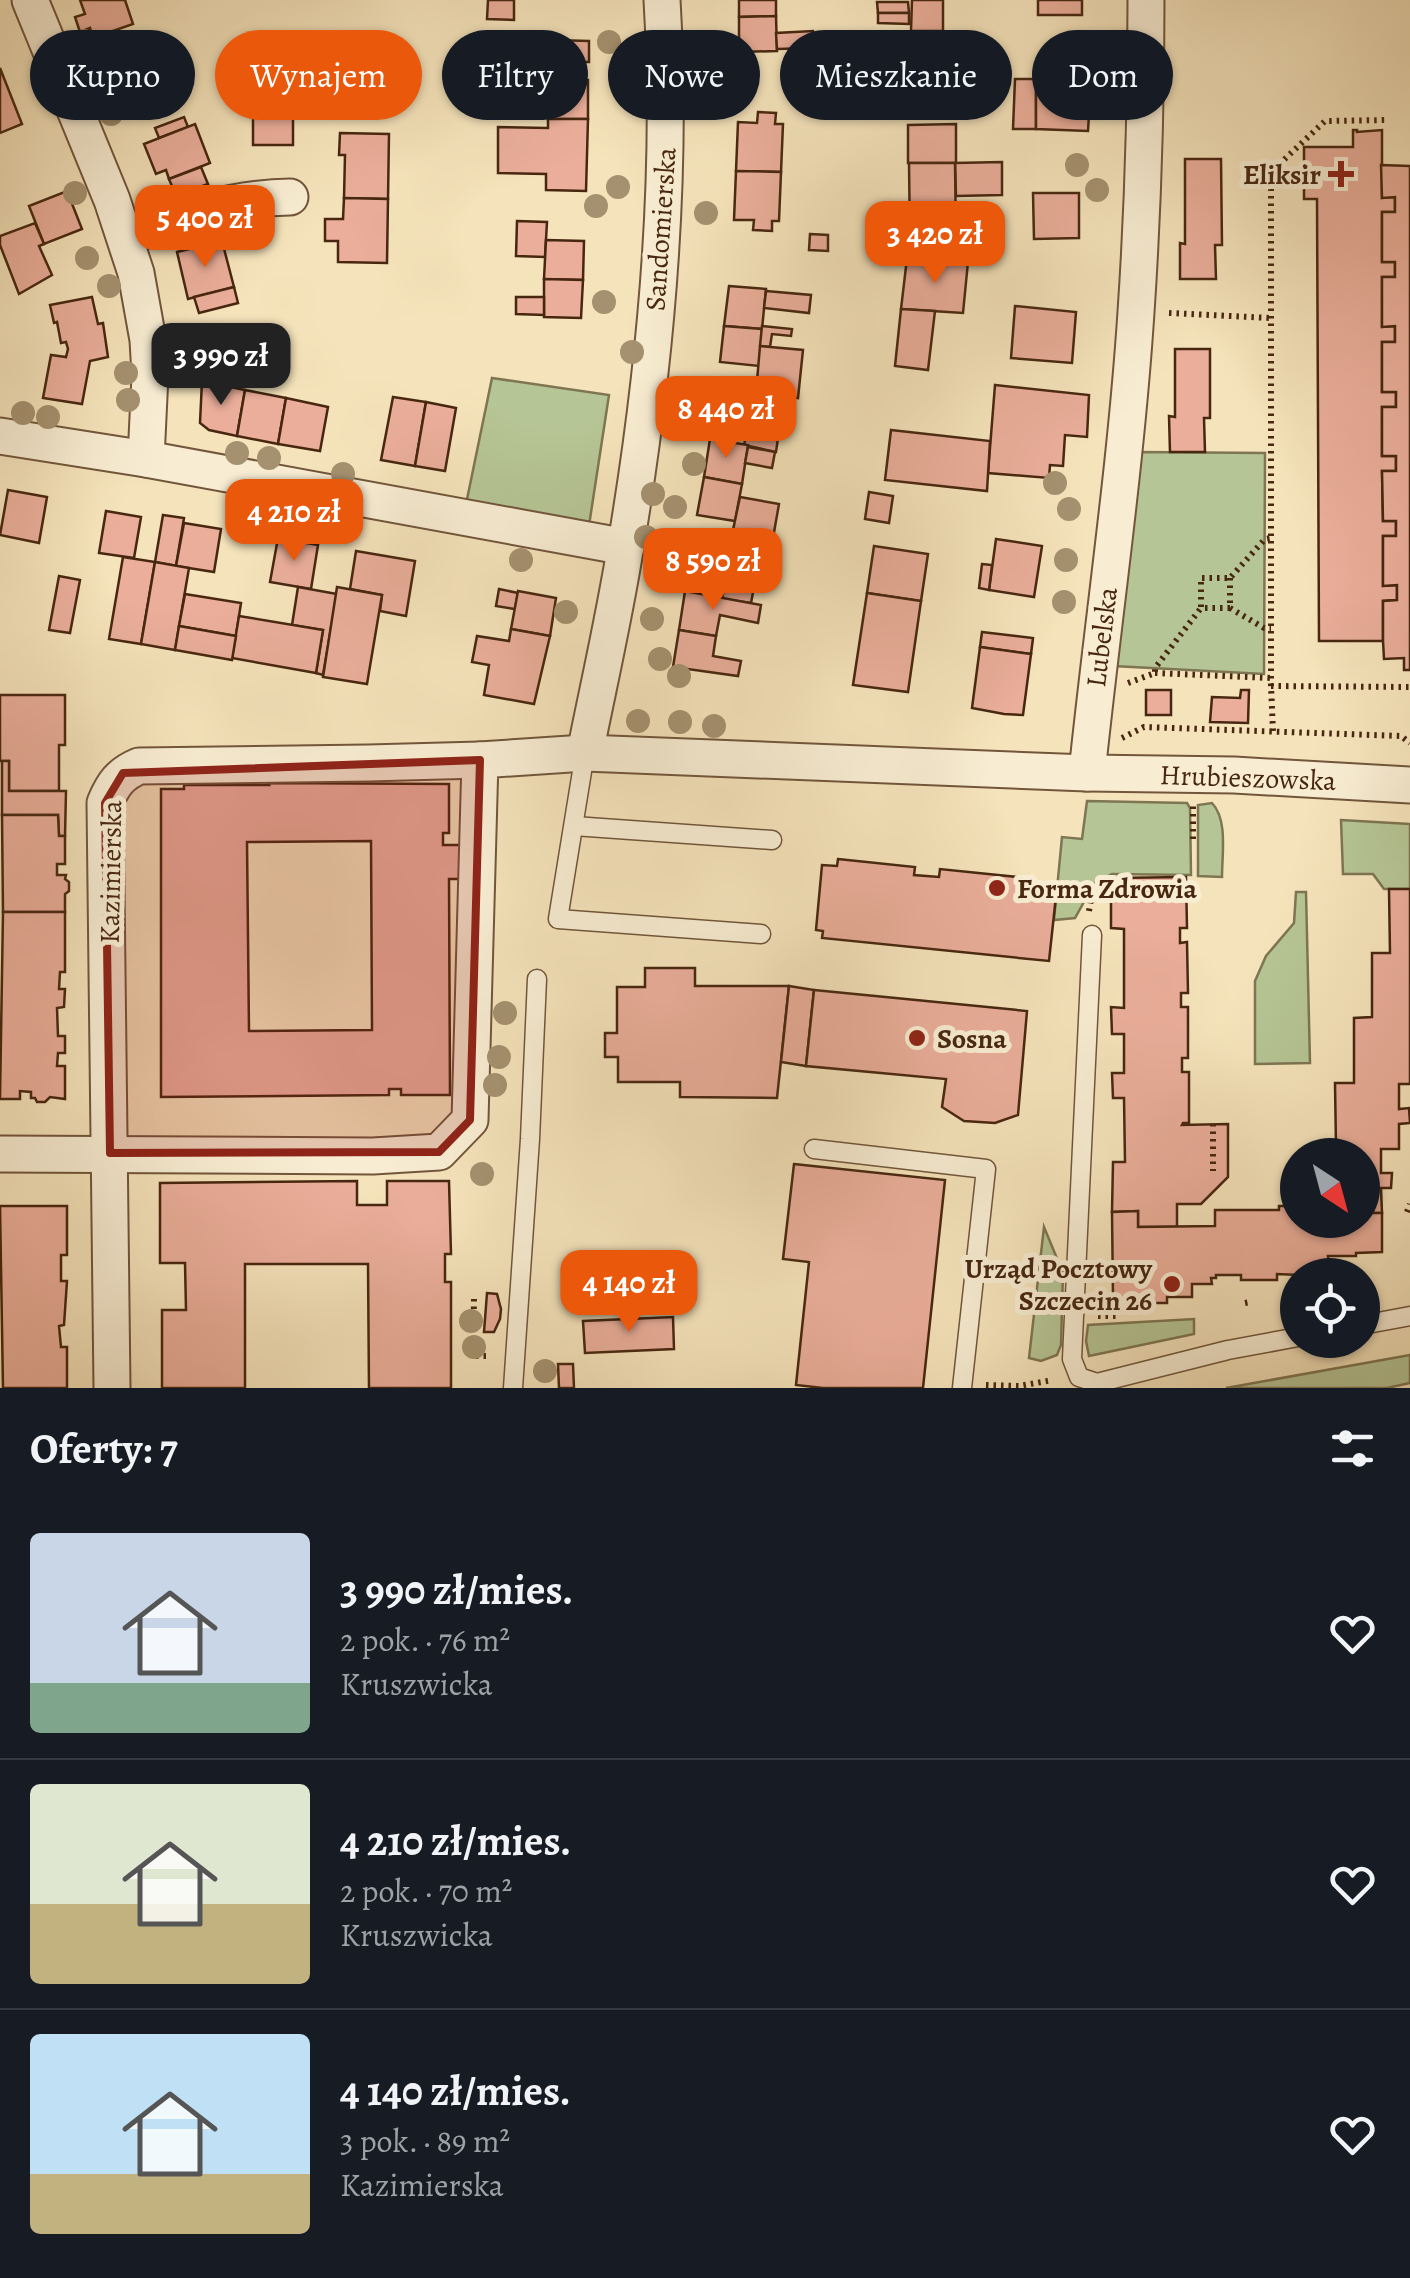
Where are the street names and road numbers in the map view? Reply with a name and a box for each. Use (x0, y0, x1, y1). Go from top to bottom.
street label: Sandomierska (636, 146, 686, 312)
street label: Lubelska (1077, 585, 1127, 689)
street label: Hrubieszowska (1159, 756, 1337, 800)
street label: Kazimierska (91, 800, 131, 944)

